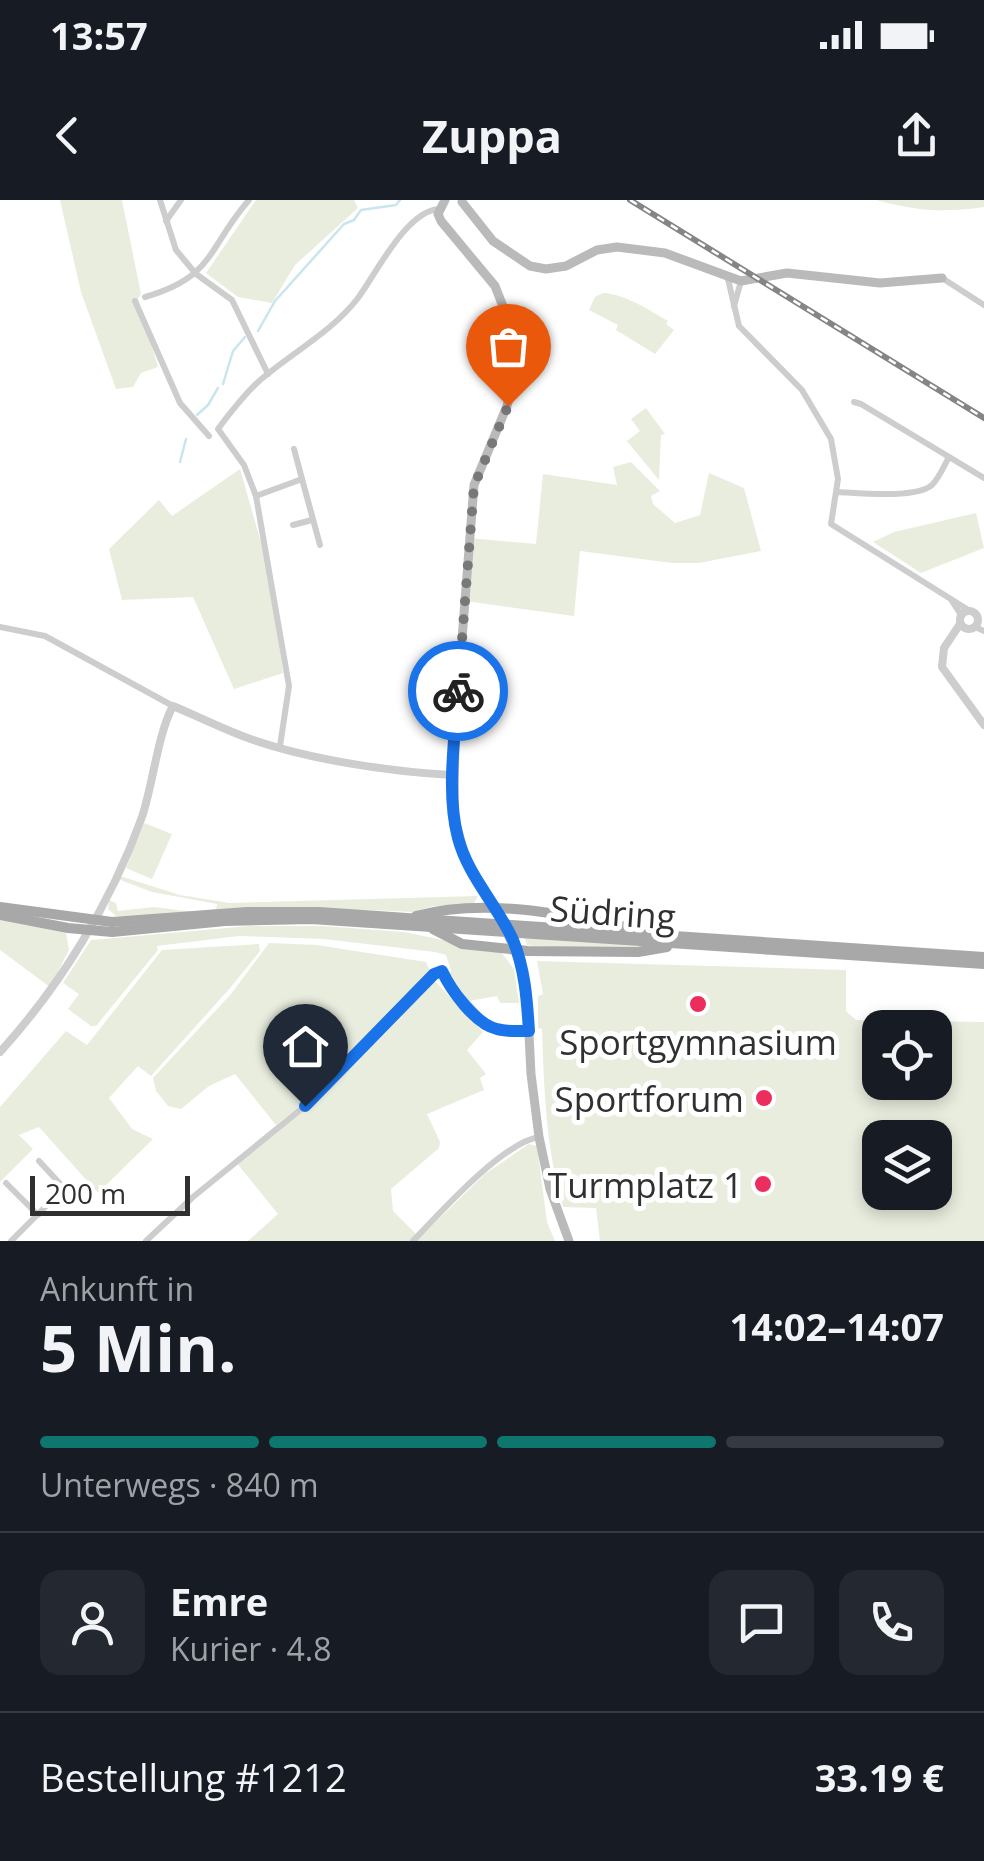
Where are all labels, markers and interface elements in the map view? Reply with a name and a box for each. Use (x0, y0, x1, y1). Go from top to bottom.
text: 13:57 (50, 9, 148, 61)
text: Zuppa (422, 105, 562, 166)
icon: back (40, 108, 95, 163)
icon: share (889, 108, 944, 163)
pin (466, 304, 551, 407)
icon: bag (481, 319, 536, 374)
courier (408, 641, 508, 741)
icon: bike (431, 664, 486, 719)
street label: Südring (549, 884, 677, 940)
marker: Sportgymnasium (687, 993, 709, 1015)
pin (263, 1004, 348, 1107)
map controls (862, 1010, 952, 1210)
button: locate (862, 1010, 952, 1100)
place label: Sportgymnasium (559, 1018, 837, 1065)
icon: home (278, 1019, 333, 1074)
place label: Sportforum (555, 1075, 744, 1122)
marker: Sportforum (753, 1087, 775, 1109)
button: layers (862, 1120, 952, 1210)
place label: Turmplatz 1 (548, 1161, 743, 1208)
scale bar (30, 1171, 190, 1216)
marker: Turmplatz 1 (752, 1173, 774, 1195)
text: 200 m (45, 1174, 126, 1212)
text: Ankunft in (40, 1267, 194, 1310)
text: 14:02–14:07 (730, 1300, 944, 1352)
text: 5 Min. (40, 1303, 236, 1391)
text: Unterwegs · 840 m (40, 1463, 319, 1506)
button: person (40, 1570, 145, 1675)
button: chat (709, 1570, 814, 1675)
button: phone (839, 1570, 944, 1675)
text: Emre (170, 1575, 268, 1627)
text: Kurier · 4.8 (170, 1627, 331, 1670)
text: Bestellung #1212 (40, 1751, 347, 1803)
text: 33.19 € (815, 1751, 944, 1803)

